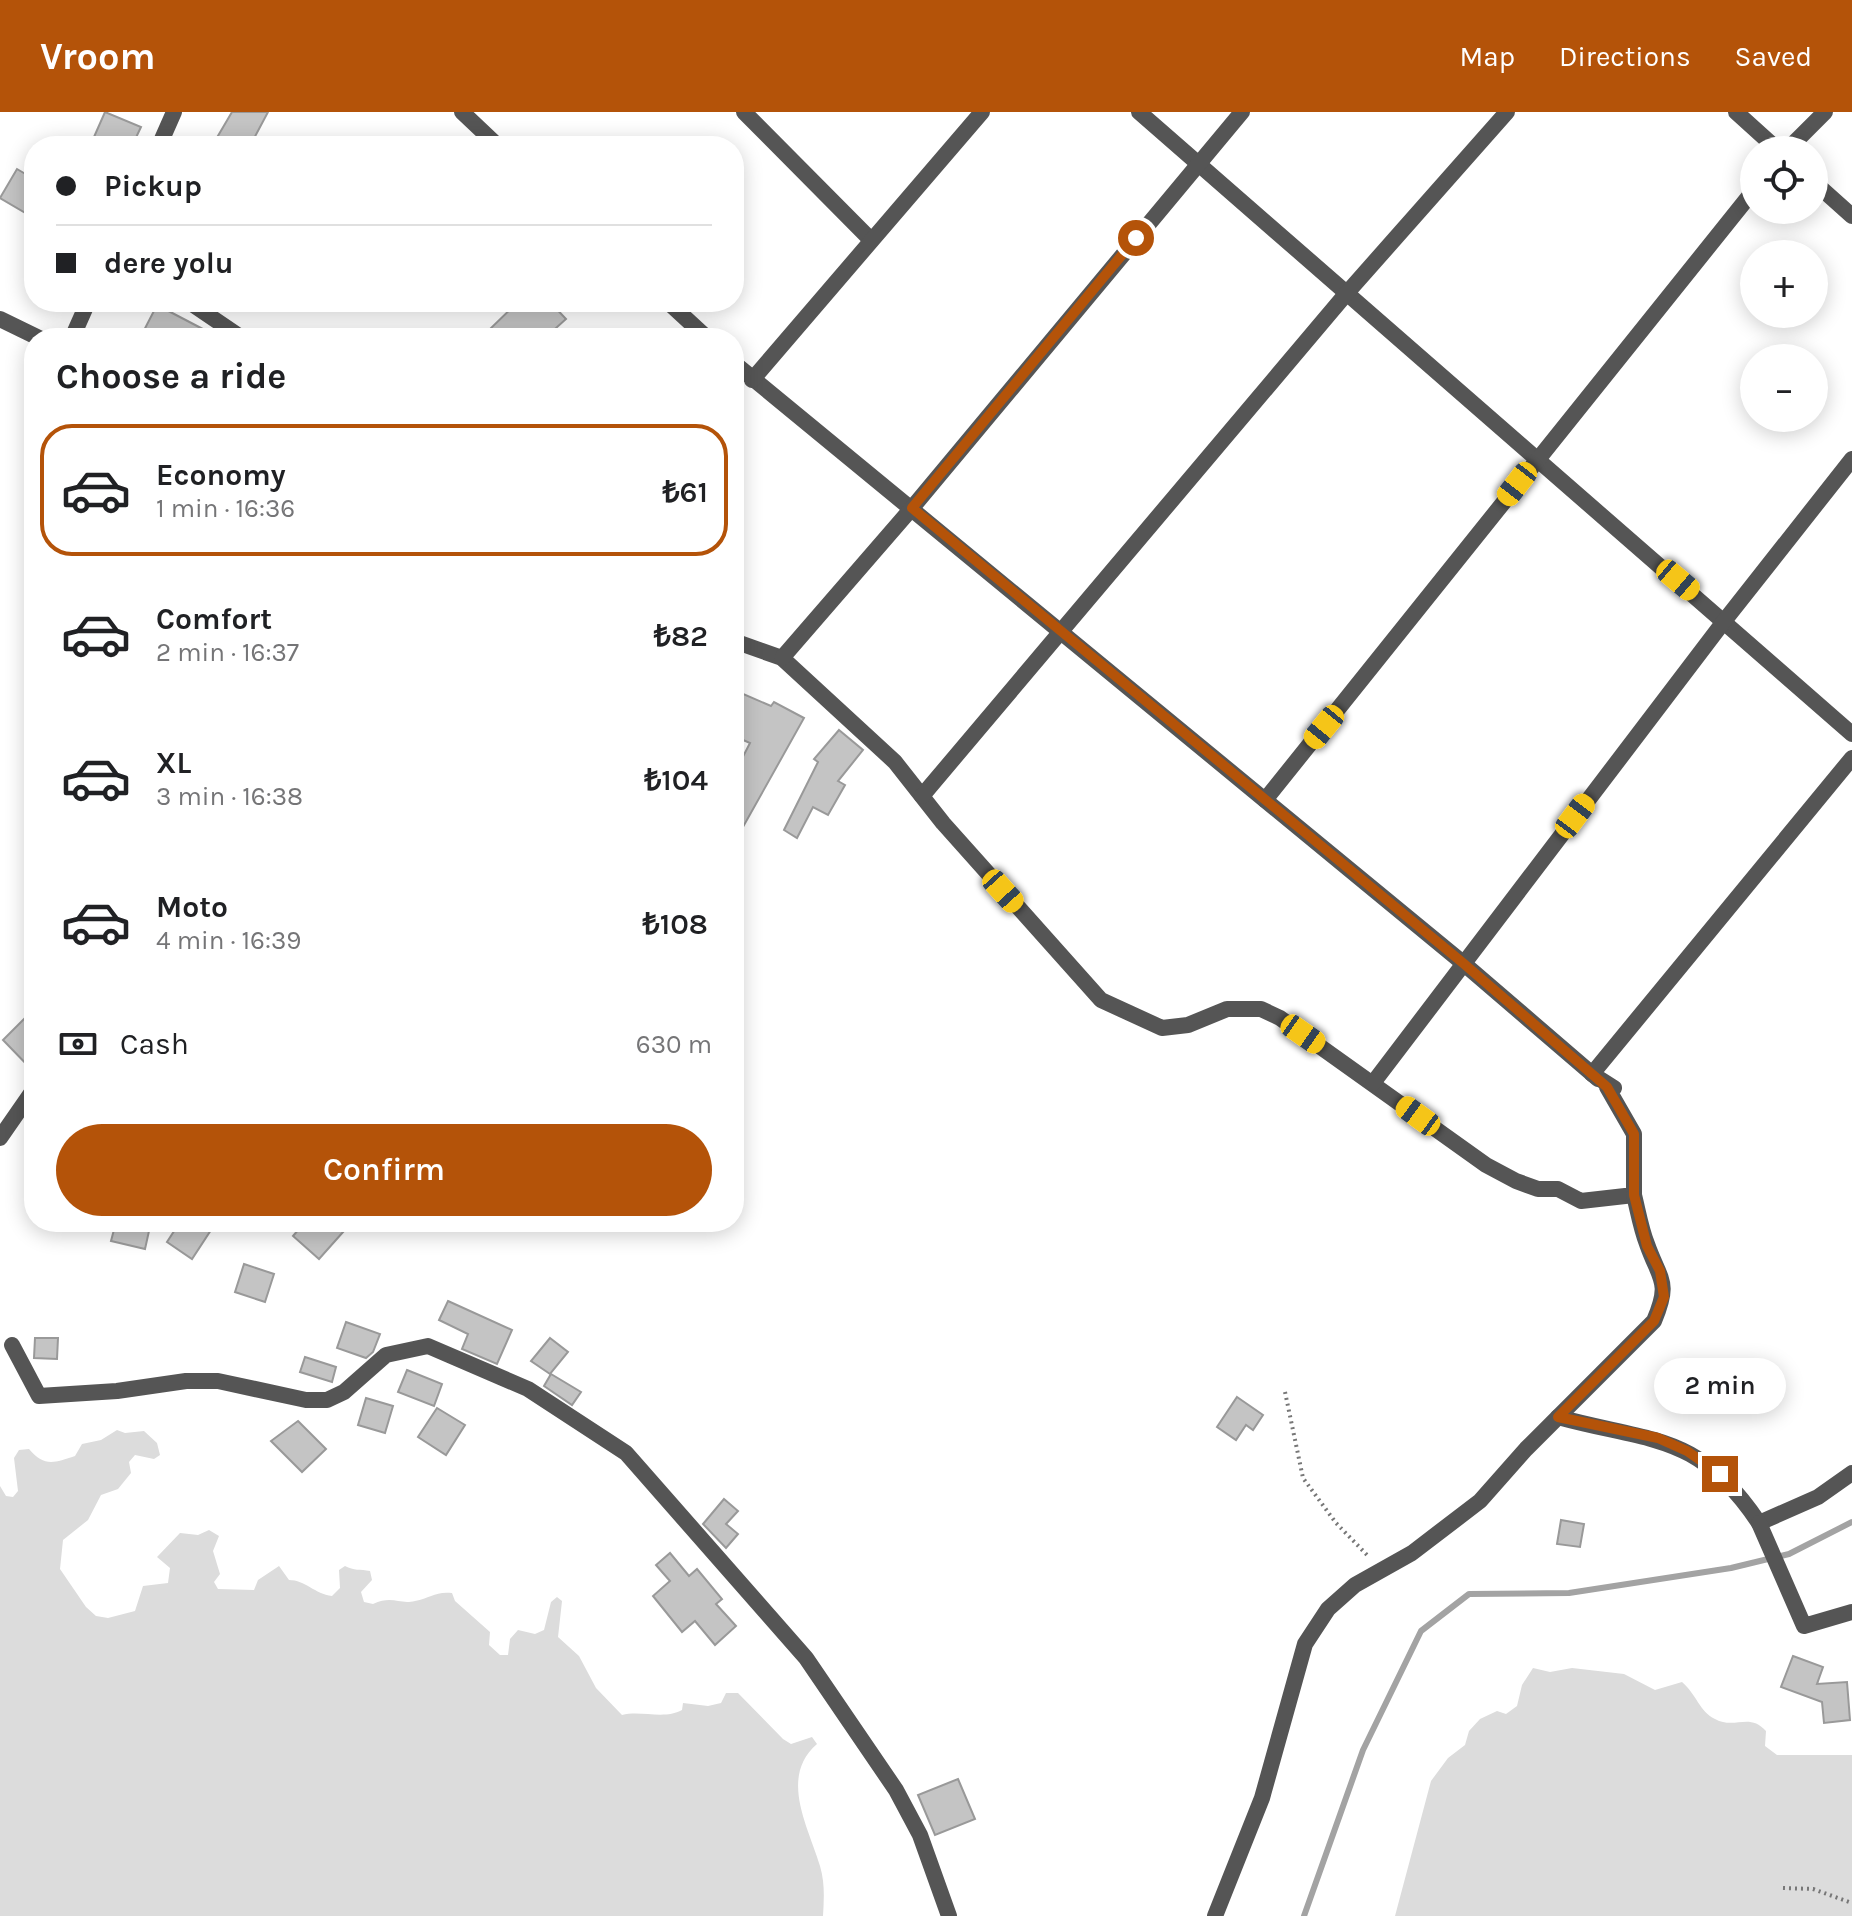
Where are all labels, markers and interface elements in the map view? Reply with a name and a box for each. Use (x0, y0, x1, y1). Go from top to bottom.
text: Vroom (40, 34, 156, 79)
text: Map (1460, 40, 1515, 73)
text: Directions (1559, 40, 1691, 73)
text: Saved (1735, 40, 1812, 73)
map controls (1740, 136, 1828, 432)
button: locate (1740, 136, 1828, 224)
text: Pickup (104, 168, 202, 204)
route start (1118, 220, 1154, 256)
button: + (1740, 240, 1828, 328)
text: dere yolu (104, 245, 234, 281)
button: − (1740, 344, 1828, 432)
text: Choose a ride (56, 355, 286, 397)
icon: car (60, 454, 132, 526)
text: Economy (156, 457, 286, 493)
car (1493, 458, 1541, 510)
text: ₺61 (662, 474, 708, 510)
text: 1 min · 16:36 (156, 493, 295, 524)
car (1652, 555, 1704, 605)
icon: car (60, 598, 132, 670)
text: Comfort (156, 601, 272, 637)
text: ₺82 (654, 618, 708, 654)
text: 2 min · 16:37 (156, 637, 299, 668)
car (1300, 701, 1348, 753)
icon: car (60, 742, 132, 814)
text: XL (156, 745, 191, 781)
text: ₺104 (644, 762, 708, 798)
text: 3 min · 16:38 (156, 781, 303, 812)
car (1551, 790, 1599, 842)
car (978, 865, 1028, 917)
icon: car (60, 886, 132, 958)
text: Moto (156, 889, 228, 925)
text: ₺108 (643, 906, 708, 942)
text: 4 min · 16:39 (156, 925, 301, 956)
car (1276, 1010, 1330, 1058)
icon: cash (56, 1022, 100, 1066)
text: Cash (120, 1026, 189, 1062)
text: 630 m (636, 1029, 712, 1060)
car (1392, 1092, 1444, 1140)
button: Confirm (56, 1124, 712, 1216)
callout: 2 min (1654, 1358, 1786, 1414)
text: 2 min (1685, 1370, 1755, 1401)
route end (1702, 1456, 1738, 1492)

